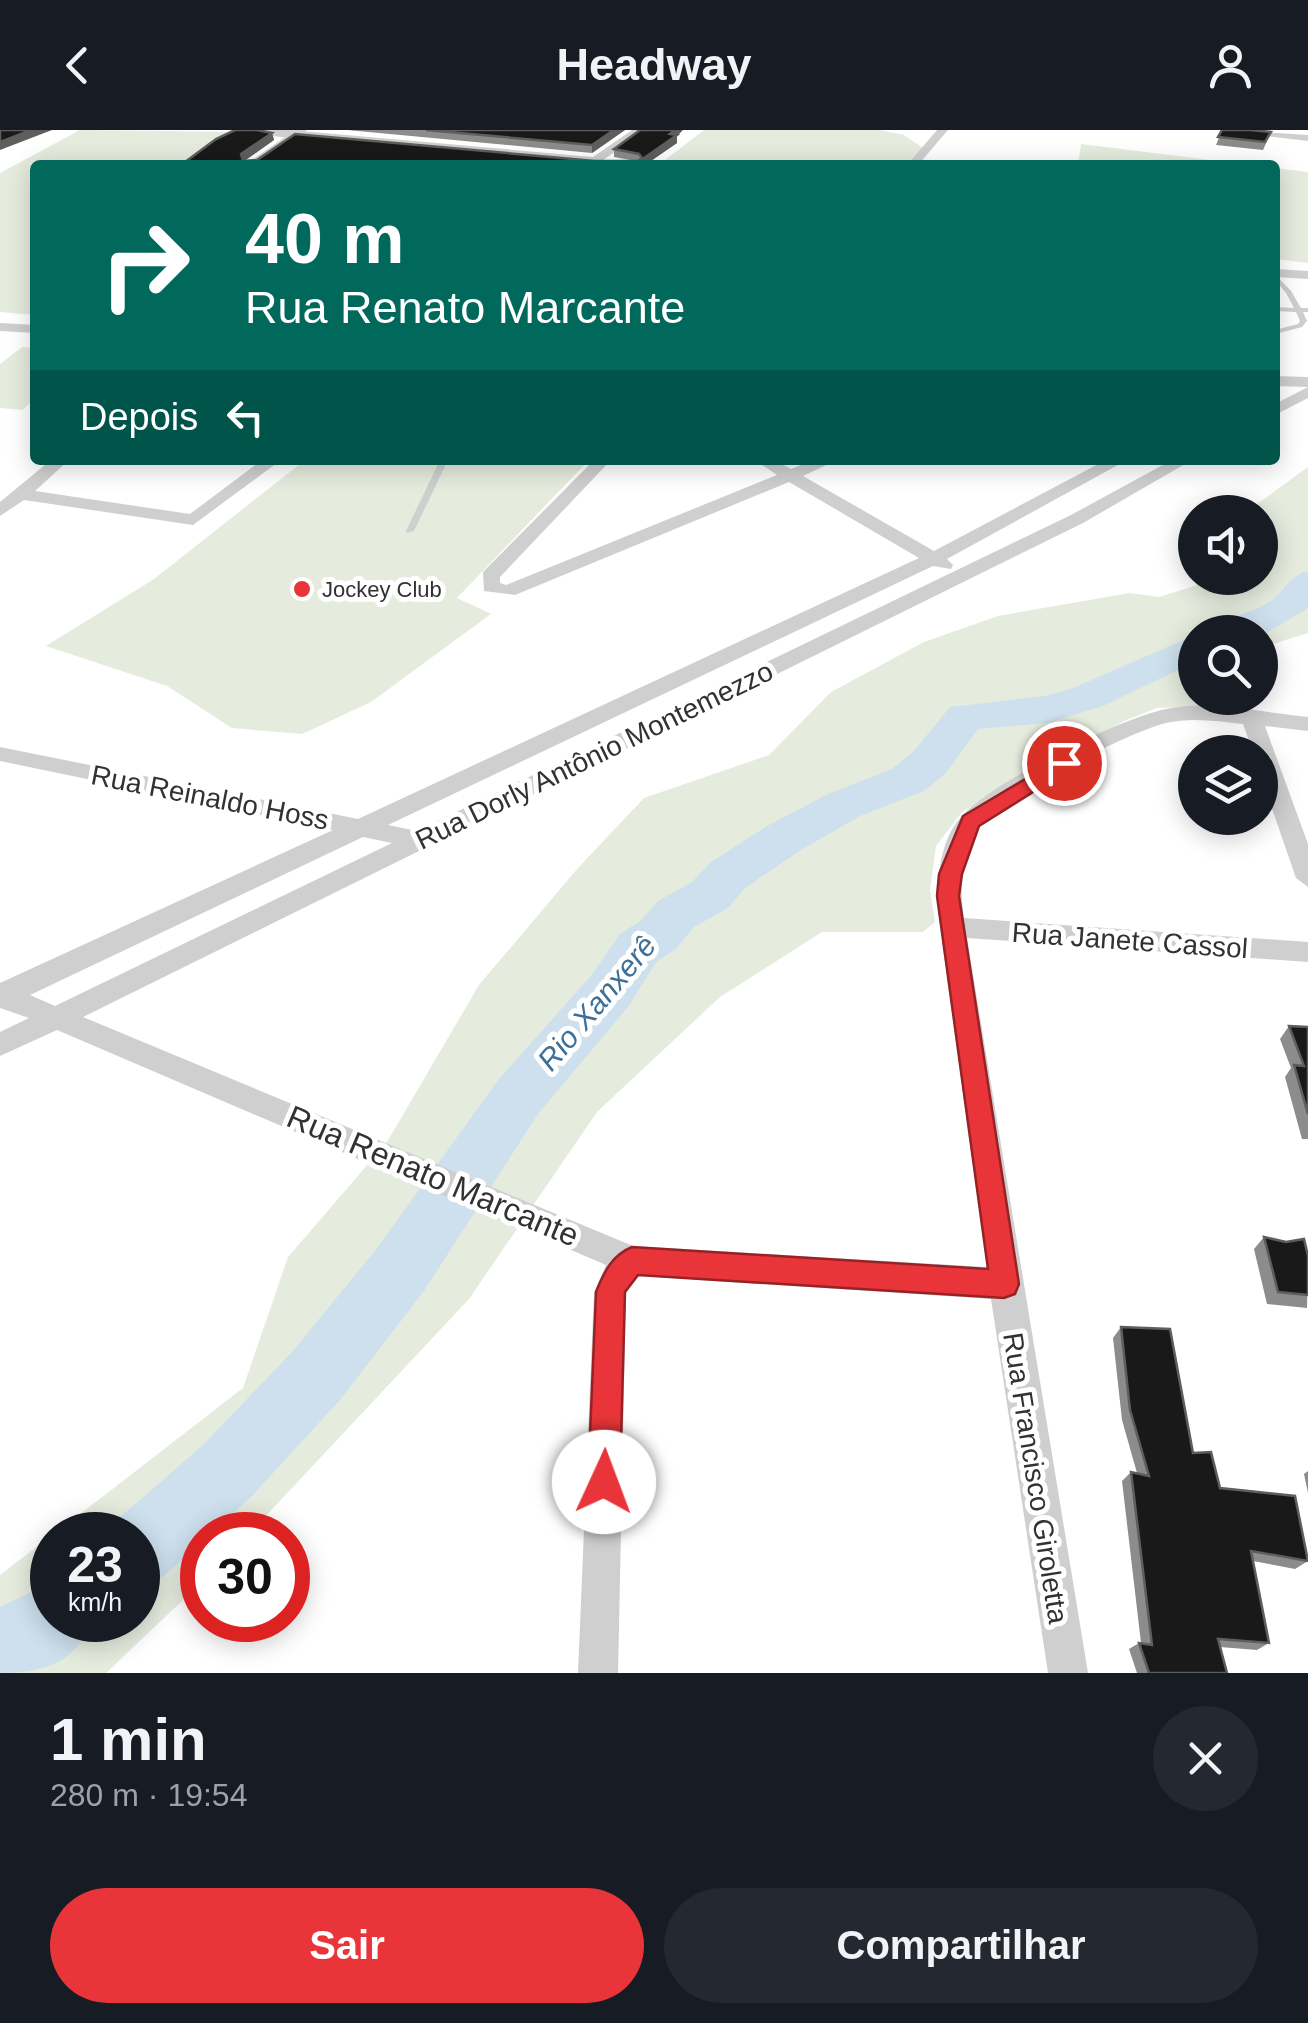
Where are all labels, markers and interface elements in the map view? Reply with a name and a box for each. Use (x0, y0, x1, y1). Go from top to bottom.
icon: back (50, 38, 105, 93)
icon: person (1203, 38, 1258, 93)
text: Headway (556, 39, 752, 90)
icon: right (80, 200, 210, 330)
text: 40 m (245, 200, 405, 278)
text: Rua Renato Marcante (245, 282, 685, 333)
icon: left (218, 390, 273, 445)
text: Depois (80, 396, 198, 438)
map controls (1178, 495, 1278, 835)
button: sound (1178, 495, 1278, 595)
place label: Jockey Club (322, 577, 442, 602)
marker: Jockey Club (291, 578, 313, 600)
button: search (1178, 615, 1278, 715)
street label: Rua Dorly Antônio Montemezzo (410, 655, 778, 856)
pin (1022, 721, 1107, 806)
button: layers (1178, 735, 1278, 835)
icon: arrive (1037, 736, 1092, 791)
street label: Rua Reinaldo Hoss (89, 759, 331, 836)
street label: Rua Janete Cassol (1011, 917, 1249, 964)
water label: Rio Xanxerê (531, 929, 662, 1077)
street label: Rua Renato Marcante (282, 1098, 584, 1254)
street label: Rua Francisco Giroletta (997, 1330, 1074, 1626)
position arrow (552, 1430, 656, 1534)
speed limit sign: 30 (180, 1512, 310, 1642)
text: 23 (67, 1537, 123, 1593)
text: km/h (68, 1588, 122, 1616)
text: 1 min (50, 1706, 207, 1773)
button: close (1153, 1706, 1258, 1811)
text: 280 m · 19:54 (50, 1777, 247, 1813)
button: Sair (50, 1888, 644, 2003)
button: Compartilhar (664, 1888, 1258, 2003)

